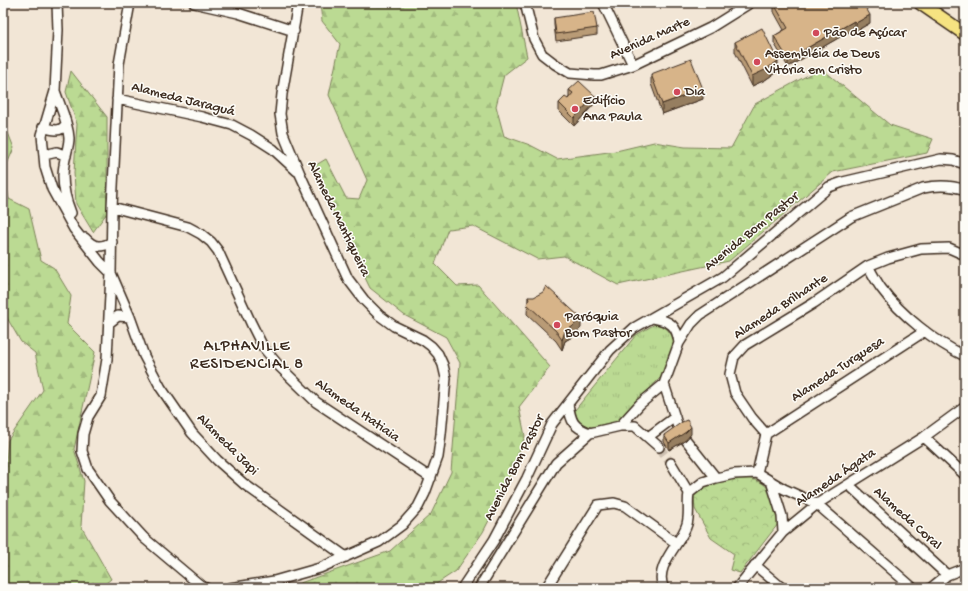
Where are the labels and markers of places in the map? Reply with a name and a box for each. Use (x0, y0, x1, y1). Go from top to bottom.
place label: Pão de Açúcar (823, 25, 907, 42)
marker: Pão de Açúcar (811, 28, 821, 38)
place label: Assembléia de Deus Vitória em Cristo (764, 46, 880, 79)
marker: Assembléia de Deus Vitória em Cristo (752, 57, 762, 67)
place label: Dia (684, 84, 706, 101)
marker: Dia (672, 87, 682, 97)
place label: Edifício Ana Paula (583, 93, 643, 126)
marker: Edifício Ana Paula (570, 104, 580, 114)
place label: Paróquia Bom Pastor (564, 309, 632, 342)
marker: Paróquia Bom Pastor (552, 320, 562, 330)

